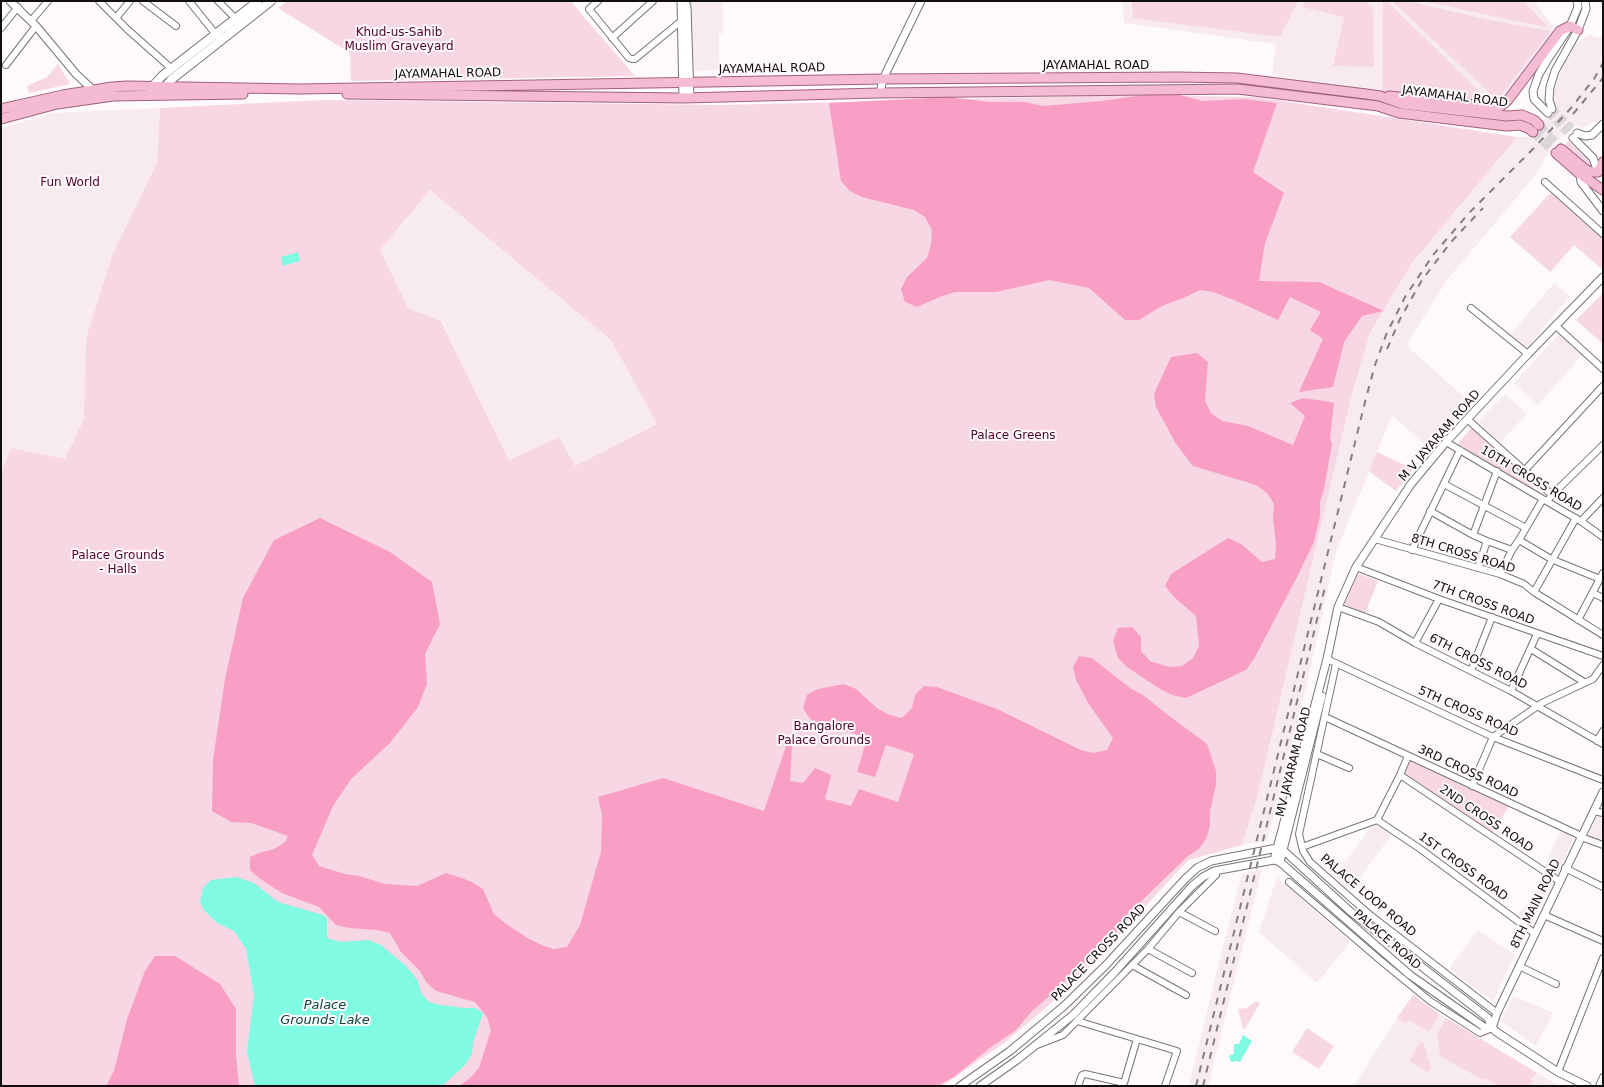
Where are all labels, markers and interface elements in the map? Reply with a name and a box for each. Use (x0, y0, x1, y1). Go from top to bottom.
park label: Khud-us-Sahib Muslim Graveyard (344, 26, 454, 54)
street label: JAYAMAHAL ROAD (1043, 59, 1149, 73)
street label: JAYAMAHAL ROAD (719, 61, 825, 77)
street label: JAYAMAHAL ROAD (395, 66, 501, 82)
street label: JAYAMAHAL ROAD (1401, 83, 1509, 111)
park label: Fun World (40, 176, 100, 190)
street label: M V JAYARAM ROAD (1396, 387, 1484, 485)
park label: Palace Greens (970, 429, 1056, 443)
street label: 10TH CROSS ROAD (1478, 443, 1584, 515)
street label: 8TH CROSS ROAD (1409, 531, 1517, 577)
park label: Palace Grounds - Halls (72, 549, 164, 577)
street label: 7TH CROSS ROAD (1430, 578, 1536, 628)
street label: 6TH CROSS ROAD (1427, 631, 1529, 693)
street label: 5TH CROSS ROAD (1416, 683, 1520, 741)
street label: MV JAYARAM ROAD (1273, 706, 1315, 818)
park label: Bangalore Palace Grounds (778, 720, 870, 748)
street label: 3RD CROSS ROAD (1415, 742, 1521, 802)
street label: 2ND CROSS ROAD (1436, 782, 1536, 856)
street label: 1ST CROSS ROAD (1416, 830, 1510, 904)
street label: PALACE LOOP ROAD (1317, 852, 1419, 940)
street label: 8TH MAIN ROAD (1508, 857, 1564, 951)
street label: PALACE CROSS ROAD (1049, 901, 1149, 1005)
street label: PALACE ROAD (1350, 907, 1424, 973)
water label: Palace Grounds Lake (280, 998, 370, 1029)

